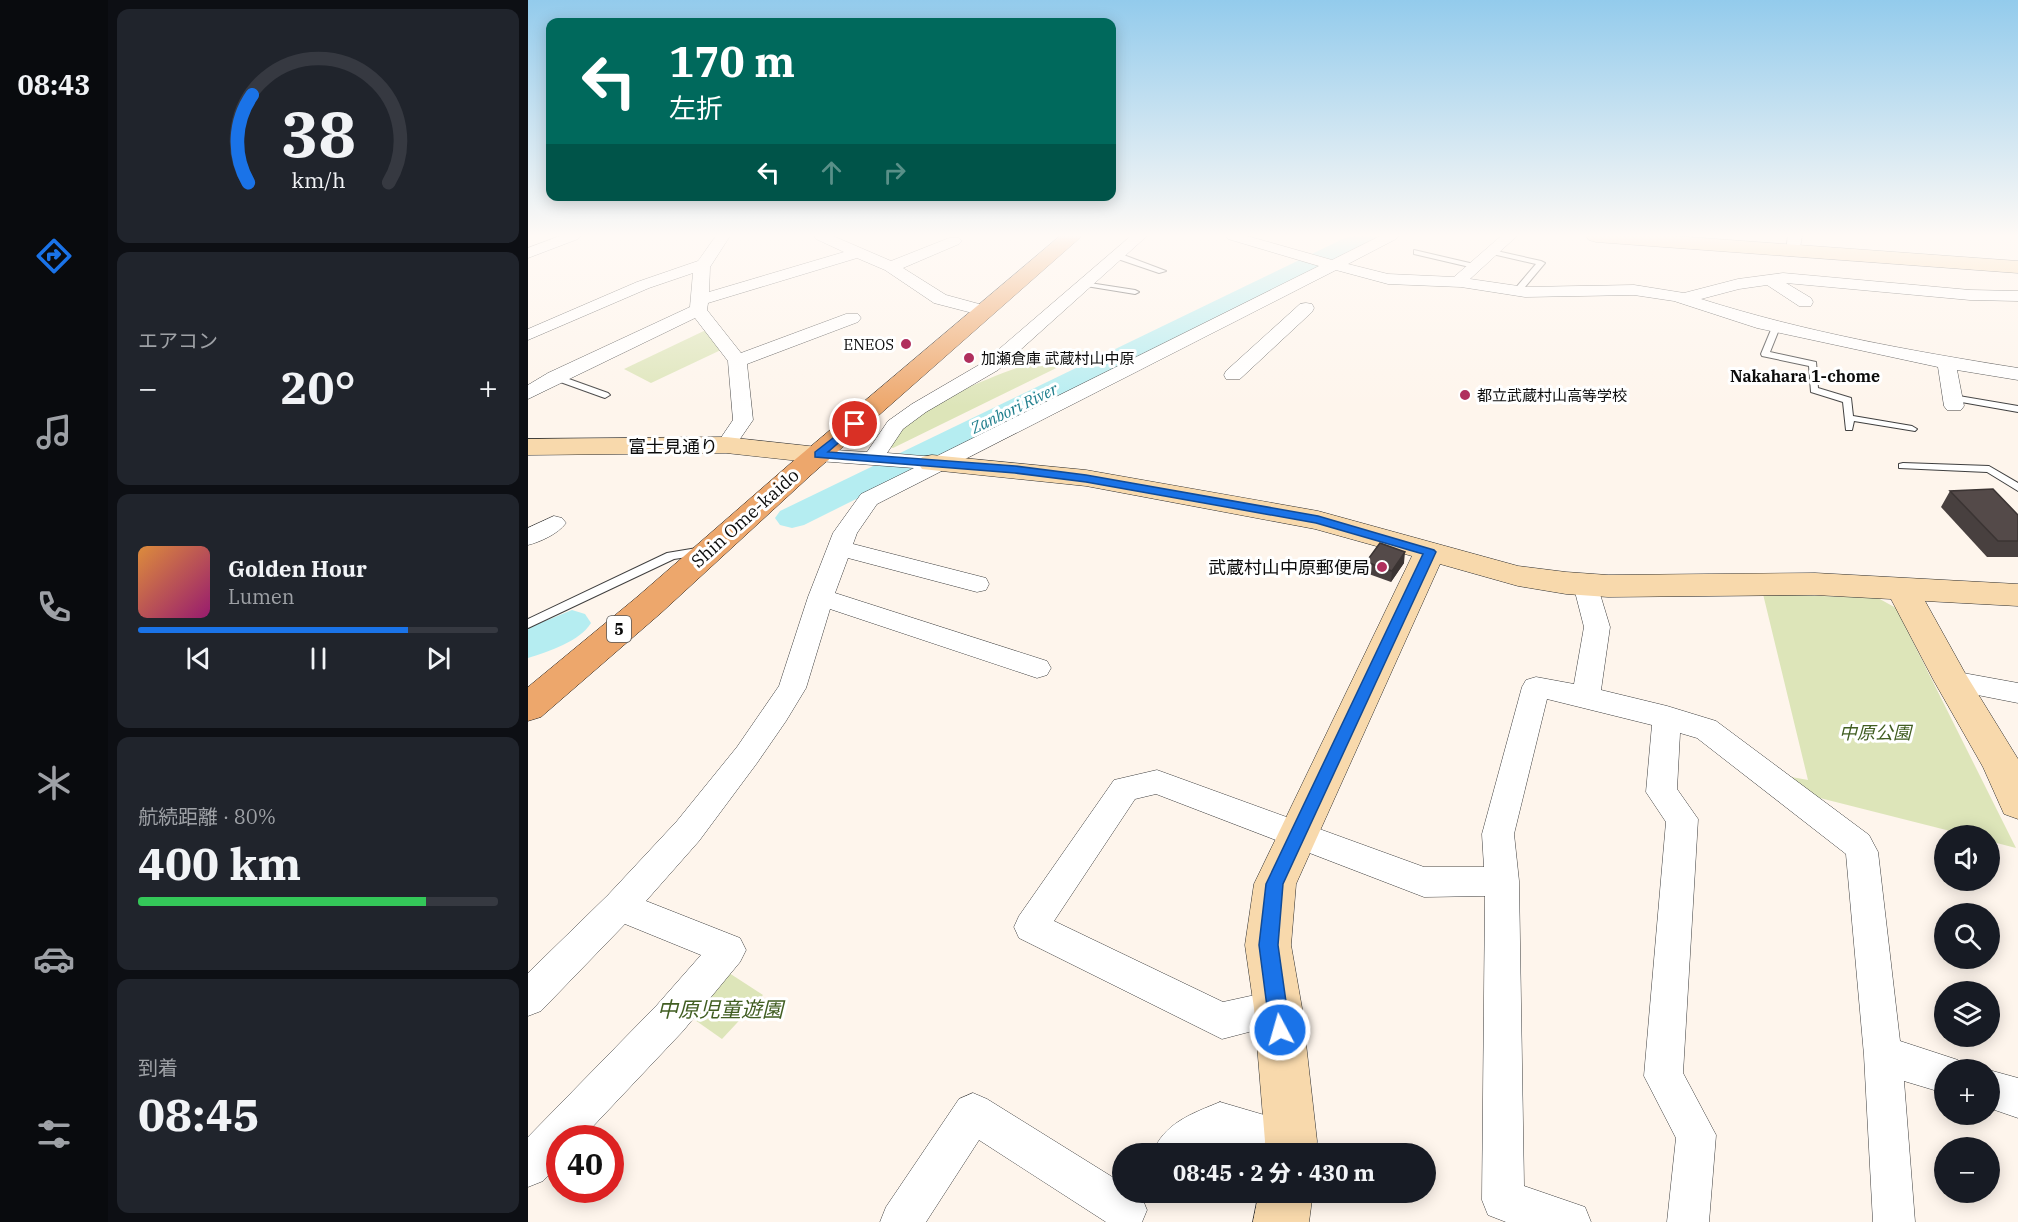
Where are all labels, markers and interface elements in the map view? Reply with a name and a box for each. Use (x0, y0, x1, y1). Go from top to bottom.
text: 170 m (669, 34, 795, 89)
icon: left (570, 42, 648, 120)
text: 08:43 (18, 67, 90, 102)
text: 左折 (669, 90, 723, 125)
text: 38 (281, 93, 355, 174)
icon: left (752, 156, 785, 189)
icon: ahead (815, 156, 848, 189)
icon: right (878, 156, 911, 189)
text: km/h (291, 166, 345, 194)
icon: directions (33, 235, 75, 277)
text: エアコン (138, 327, 218, 354)
place label: ENEOS (844, 335, 894, 354)
marker: ENEOS (899, 337, 913, 351)
place label: 加瀬倉庫 武蔵村山中原 (981, 349, 1134, 368)
marker: 加瀬倉庫 武蔵村山中原 (962, 351, 976, 365)
text: 20° (280, 358, 356, 416)
text: − (138, 366, 158, 409)
text: + (478, 366, 498, 409)
district label: Nakahara 1-chome (1730, 366, 1880, 386)
water label: Zanbori River (966, 378, 1062, 438)
place label: 都立武蔵村山高等学校 (1477, 386, 1627, 405)
marker: 都立武蔵村山高等学校 (1458, 388, 1472, 402)
pin (829, 398, 880, 449)
icon: arrive (838, 407, 871, 440)
icon: music (33, 411, 75, 453)
street label: 富士見通り (628, 435, 718, 458)
street label: Shin Ome-kaido (686, 464, 804, 572)
text: Golden Hour (228, 554, 367, 583)
place label: 武蔵村山中原郵便局 (1208, 556, 1370, 579)
marker: 武蔵村山中原郵便局 (1375, 560, 1389, 574)
text: Lumen (228, 583, 295, 610)
icon: phone (33, 586, 75, 628)
road number: 5 (607, 616, 631, 642)
icon: previous (182, 642, 215, 675)
icon: pause (302, 642, 335, 675)
icon: next (422, 642, 455, 675)
park label: 中原公園 (1839, 721, 1914, 744)
icon: climate (33, 762, 75, 804)
text: 航続距離 · 80% (138, 803, 276, 830)
map controls (1934, 825, 2000, 1203)
button: sound (1934, 825, 2000, 891)
text: 400 km (138, 834, 301, 892)
button: search (1934, 903, 2000, 969)
icon: car (33, 938, 75, 980)
button: layers (1934, 981, 2000, 1047)
park label: 中原児童遊園 (657, 995, 786, 1023)
position arrow (1248, 998, 1312, 1062)
text: 到着 (138, 1054, 178, 1081)
button: + (1934, 1059, 2000, 1125)
text: 08:45 (138, 1085, 260, 1143)
icon: filters (33, 1113, 75, 1155)
speed limit sign: 40 (546, 1125, 624, 1203)
button: − (1934, 1137, 2000, 1203)
text: 08:45 · 2 分 · 430 m (1173, 1158, 1375, 1187)

